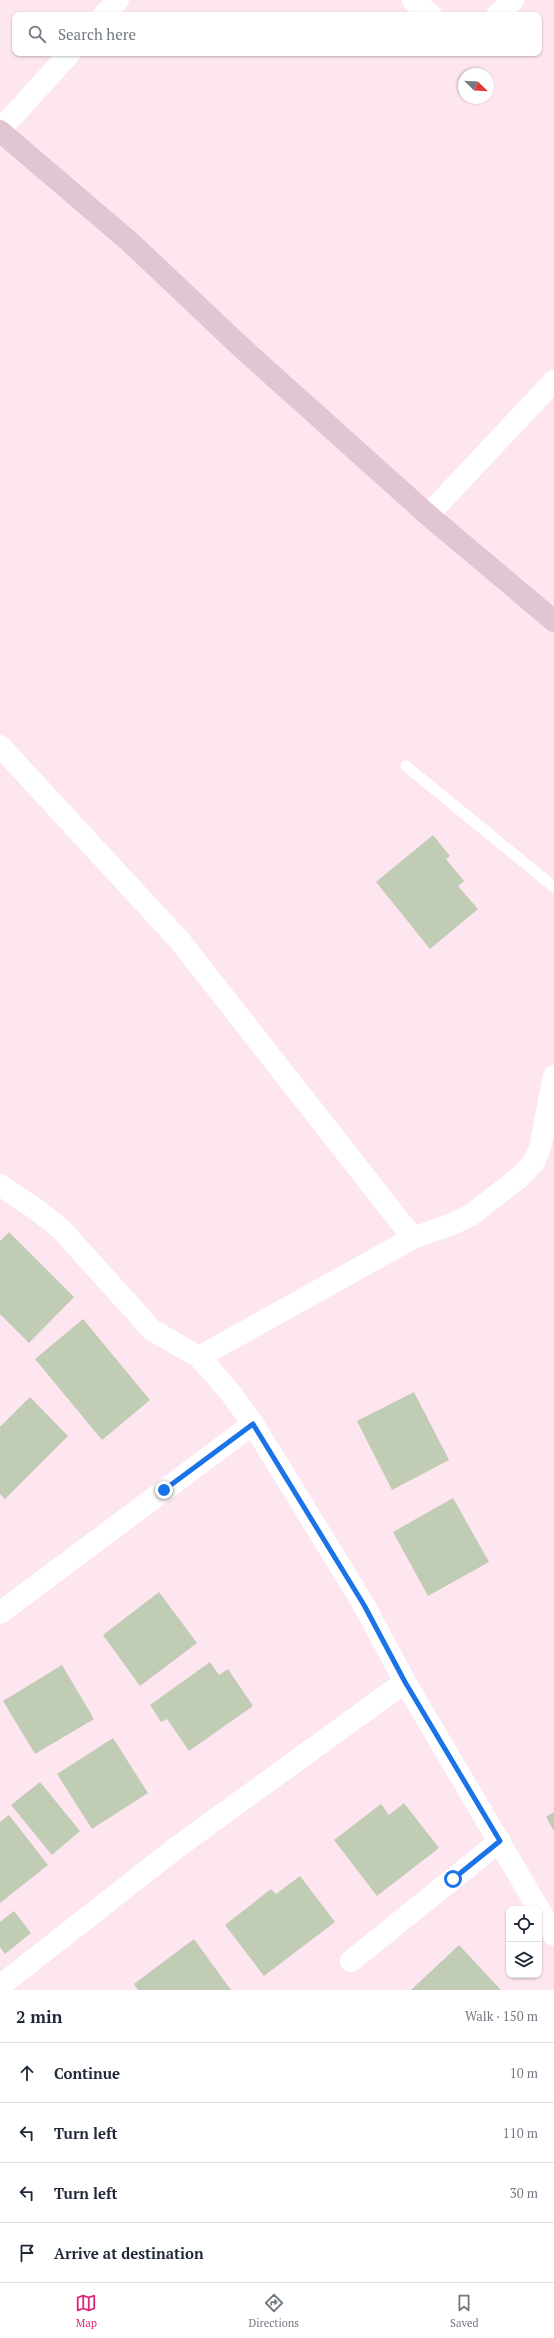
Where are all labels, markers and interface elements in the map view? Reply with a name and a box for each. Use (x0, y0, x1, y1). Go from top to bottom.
search box (12, 12, 542, 56)
icon: search (26, 23, 48, 45)
text: Search here (58, 24, 136, 44)
north arrow (458, 68, 494, 104)
route end (155, 1481, 173, 1499)
route start (444, 1870, 462, 1888)
map controls (506, 1906, 542, 1978)
button: locate (506, 1906, 542, 1942)
button: layers (506, 1942, 542, 1978)
text: 2 min (16, 2005, 63, 2028)
text: Walk · 150 m (465, 2007, 538, 2025)
icon: ahead (16, 2062, 38, 2084)
text: Continue (54, 2063, 120, 2083)
text: 10 m (510, 2064, 538, 2082)
icon: left (16, 2122, 38, 2144)
text: Turn left (54, 2123, 118, 2143)
text: 110 m (503, 2124, 538, 2142)
icon: left (16, 2182, 38, 2204)
text: Turn left (54, 2183, 118, 2203)
text: 30 m (510, 2184, 538, 2202)
icon: arrive (16, 2242, 38, 2264)
text: Arrive at destination (54, 2243, 204, 2263)
tab: Map (75, 2292, 97, 2330)
tab: Directions (248, 2292, 299, 2330)
tab: Saved (450, 2292, 479, 2330)

